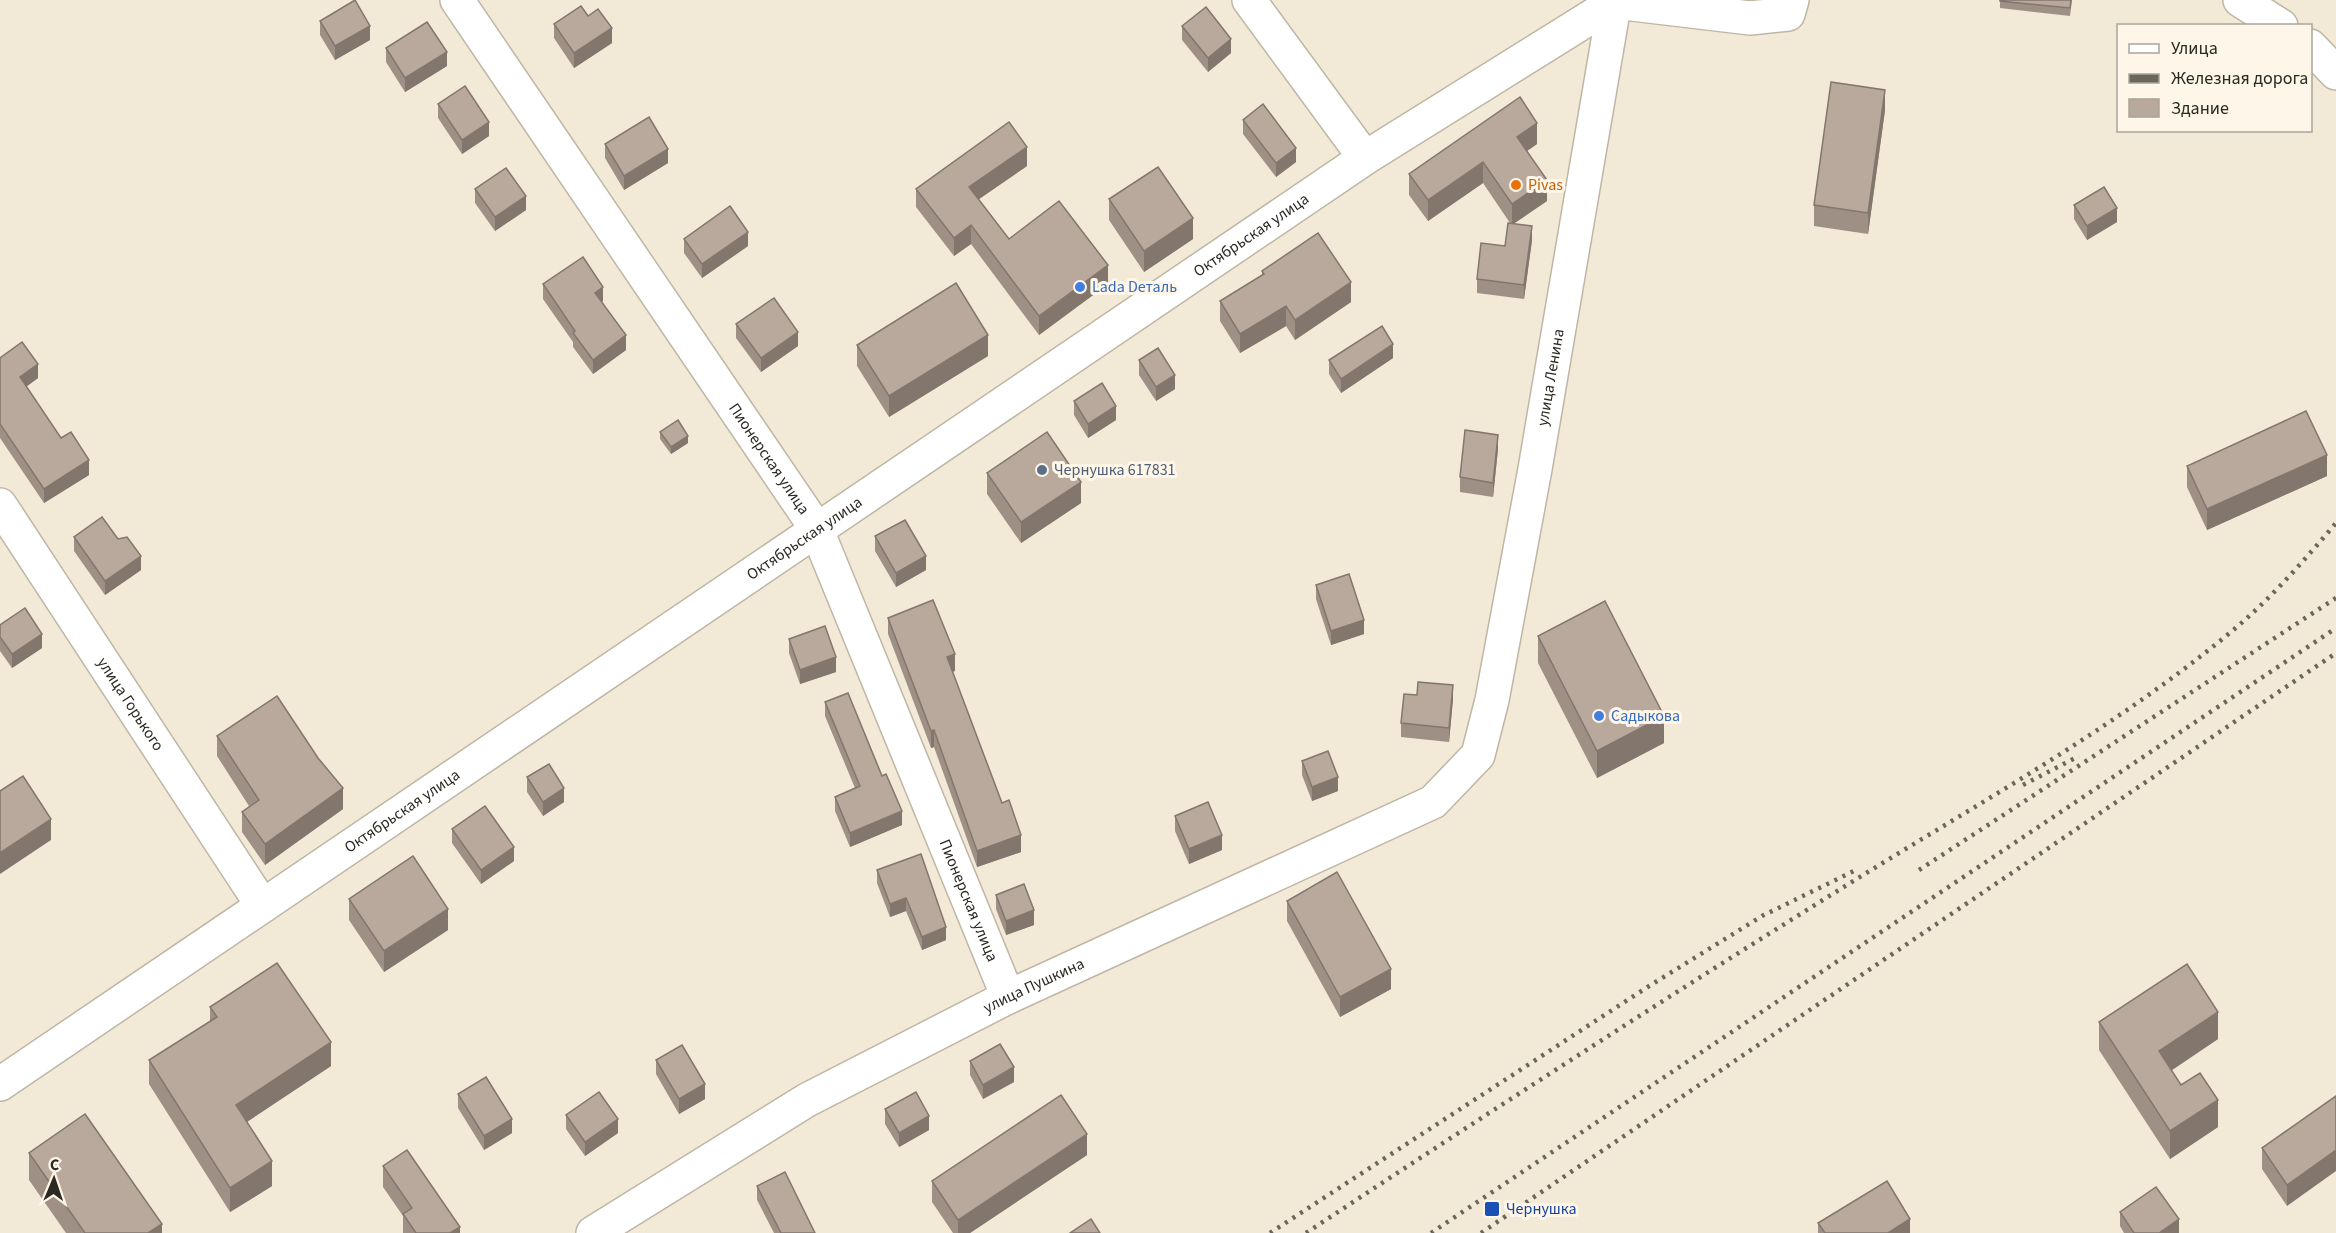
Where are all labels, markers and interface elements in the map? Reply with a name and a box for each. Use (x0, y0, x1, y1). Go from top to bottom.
legend (2117, 24, 2312, 132)
text: Улица (2171, 36, 2218, 61)
text: Железная дорога (2171, 66, 2308, 91)
text: Здание (2171, 96, 2229, 121)
place label: Pivas (1528, 174, 1563, 196)
marker: Pivas (1509, 178, 1523, 192)
street label: Октябрьская улица (1189, 188, 1313, 282)
place label: Lada Dеталь (1092, 276, 1177, 298)
marker: Lada Dеталь (1073, 280, 1087, 294)
street label: улица Ленина (1531, 327, 1570, 428)
street label: Пионерская улица (723, 399, 815, 519)
place label: Чернушка 617831 (1054, 459, 1176, 481)
marker: Чернушка 617831 (1035, 463, 1049, 477)
street label: Октябрьская улица (742, 491, 867, 585)
street label: улица Горького (92, 653, 169, 755)
place label: Садыкова (1611, 705, 1680, 727)
marker: Садыкова (1592, 709, 1606, 723)
street label: Октябрьская улица (340, 764, 464, 858)
street label: Пионерская улица (934, 836, 1003, 965)
street label: улица Пушкина (980, 953, 1088, 1019)
north arrow (24, 1149, 84, 1209)
text: С (49, 1154, 60, 1176)
place label: Чернушка (1506, 1198, 1577, 1220)
marker: Чернушка (1483, 1200, 1501, 1218)

